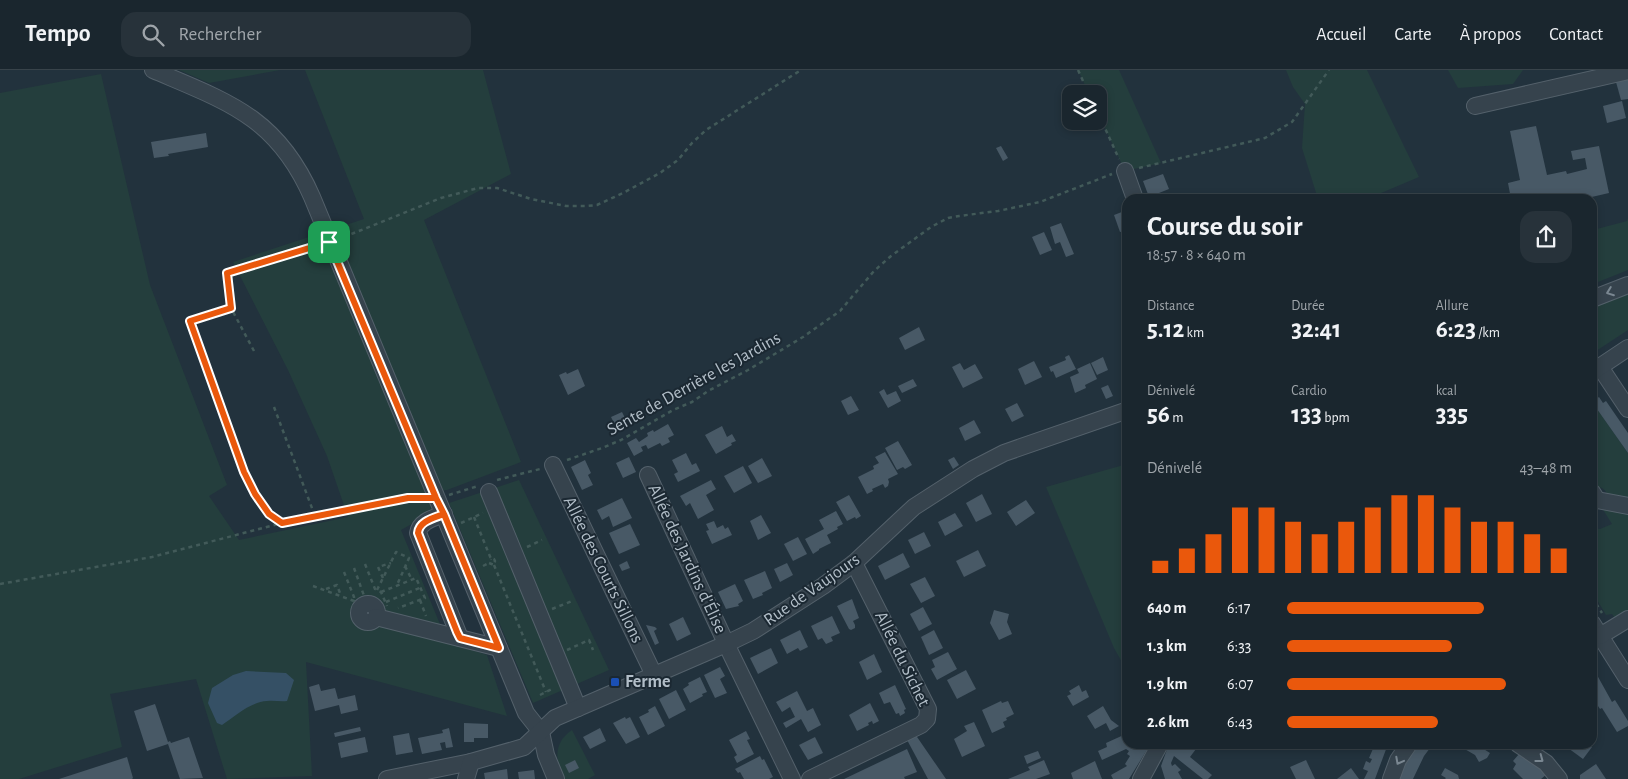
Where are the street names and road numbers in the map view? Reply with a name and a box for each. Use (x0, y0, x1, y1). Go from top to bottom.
street label: Sente de Derrière les Jardins (604, 329, 784, 439)
street label: Allée des Jardins d'Élise (644, 480, 732, 636)
street label: Allée des Courts Sillons (560, 494, 646, 646)
street label: Rue de Vaujours (761, 550, 863, 630)
street label: Allée du Sichet (871, 609, 933, 710)

